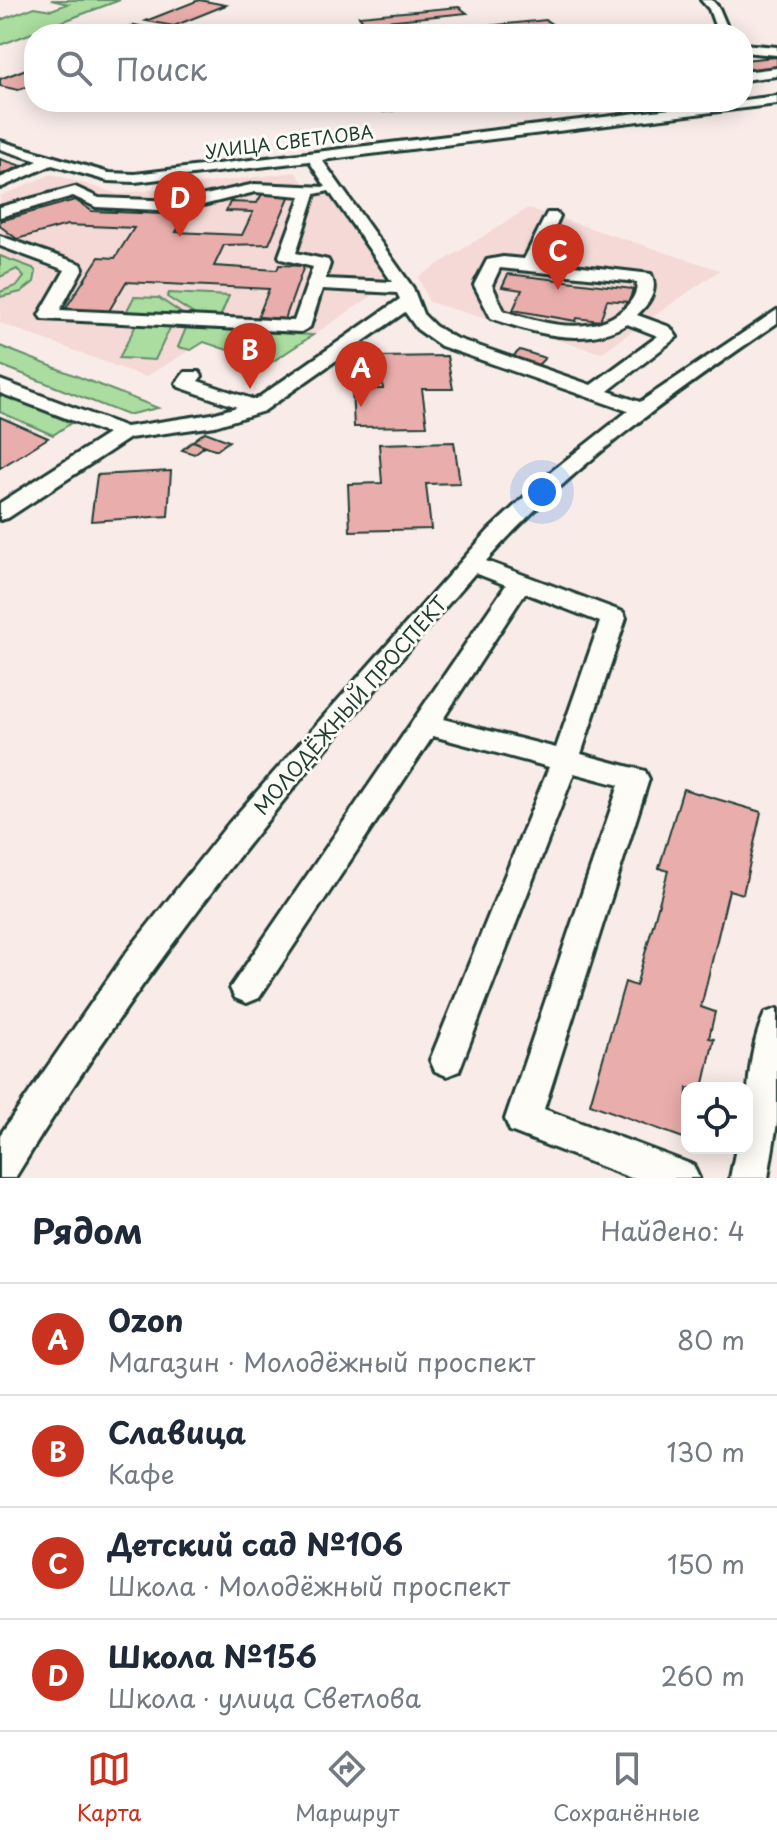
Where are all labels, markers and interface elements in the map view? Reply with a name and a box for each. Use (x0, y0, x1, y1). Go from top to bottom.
search box (24, 24, 753, 112)
icon: search (52, 46, 96, 90)
text: Поиск (116, 46, 207, 91)
street label: УЛИЦА СВЕТЛОВА (203, 117, 375, 165)
pin: D (154, 171, 206, 237)
pin: C (532, 224, 584, 290)
pin: B (224, 323, 276, 389)
pin: A (335, 341, 387, 407)
your location (522, 472, 562, 512)
street label: МОЛОДЁЖНЫЙ ПРОСПЕКТ (246, 589, 454, 821)
map controls (681, 1082, 753, 1154)
button: locate (681, 1082, 753, 1154)
text: Рядом (32, 1204, 143, 1256)
text: Найдено: 4 (600, 1211, 745, 1250)
text: Ozon (108, 1297, 183, 1342)
text: A (48, 1320, 68, 1359)
text: 80 m (677, 1320, 745, 1359)
text: Магазин · Молодёжный проспект (108, 1342, 535, 1381)
text: Славица (108, 1409, 246, 1454)
text: B (49, 1432, 67, 1471)
text: 130 m (666, 1432, 745, 1471)
text: Кафе (108, 1454, 175, 1493)
text: Детский сад №106 (108, 1521, 403, 1566)
text: C (48, 1544, 68, 1583)
text: 150 m (667, 1544, 745, 1583)
text: Школа · Молодёжный проспект (108, 1566, 510, 1605)
text: Школа №156 (108, 1633, 317, 1678)
text: D (48, 1656, 68, 1695)
text: 260 m (661, 1656, 745, 1695)
text: Школа · улица Светлова (108, 1678, 421, 1717)
tab: Карта (77, 1747, 141, 1828)
tab: Маршрут (295, 1747, 399, 1828)
tab: Сохранённые (553, 1747, 700, 1828)

